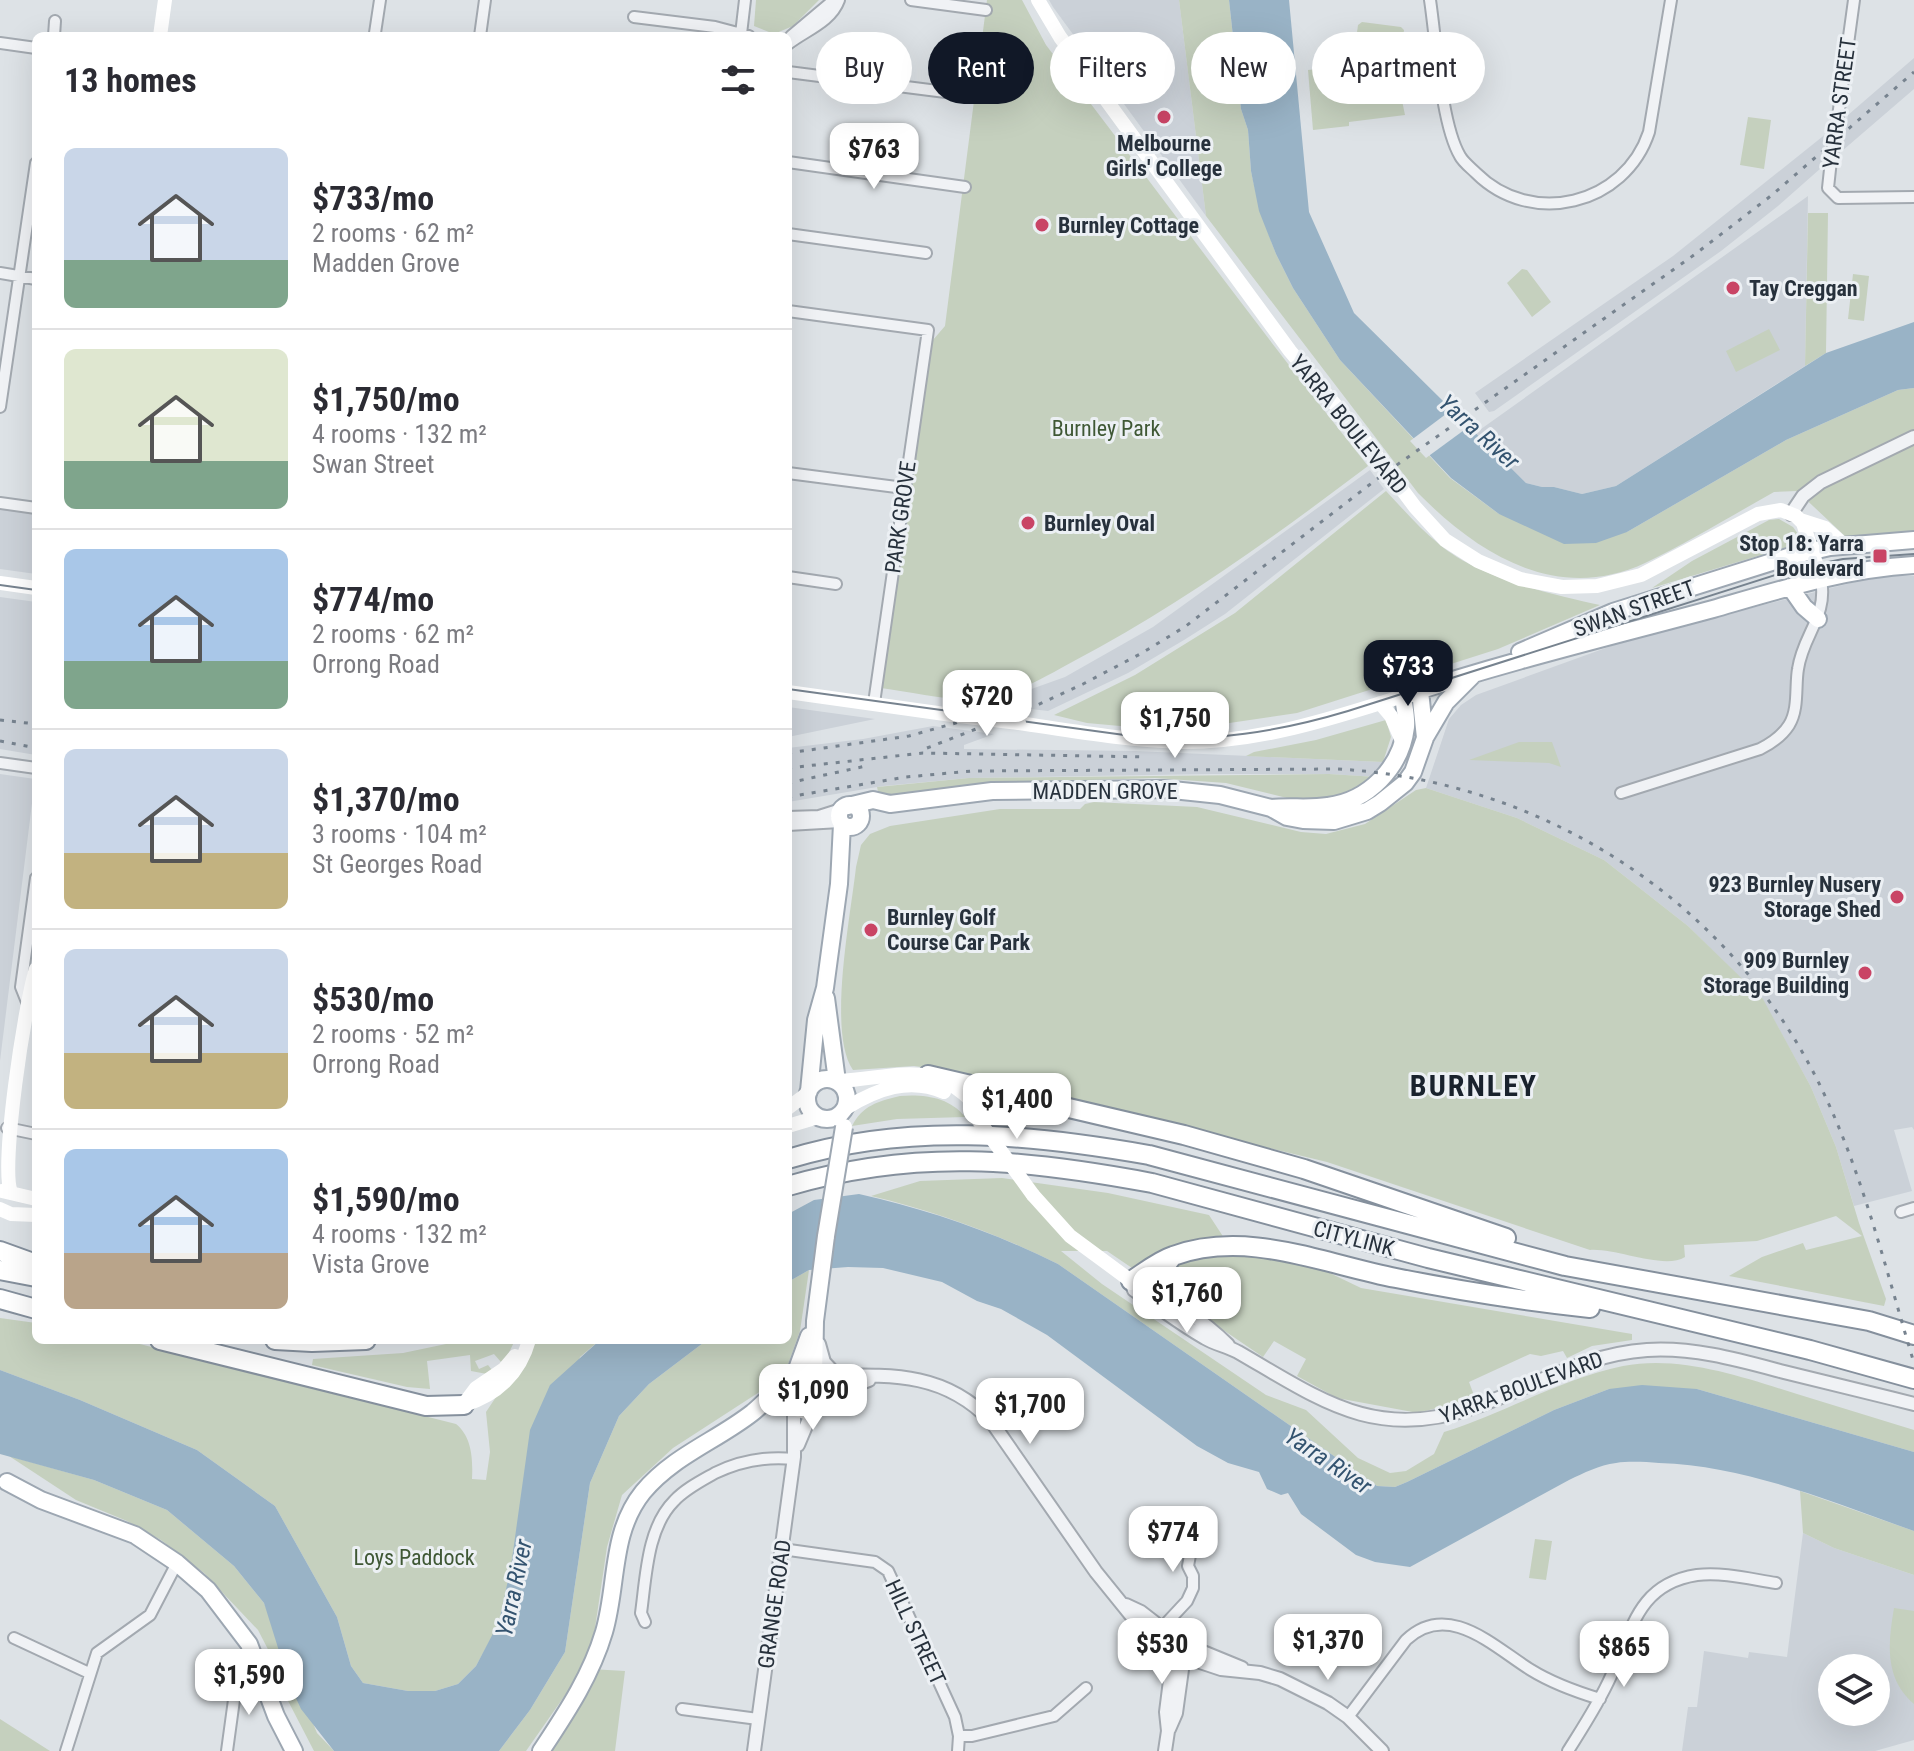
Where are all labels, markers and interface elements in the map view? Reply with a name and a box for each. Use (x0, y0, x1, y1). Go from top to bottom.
chip: Buy (816, 32, 912, 104)
chip: Rent (928, 32, 1034, 104)
chip: Filters (1050, 32, 1175, 104)
chip: New (1191, 32, 1296, 104)
chip: Apartment (1312, 32, 1485, 104)
street label: YARRA STREET (1818, 36, 1861, 170)
icon: filters (716, 58, 760, 102)
text: 13 homes (64, 60, 197, 100)
marker: Melbourne Girls' College (1155, 108, 1173, 126)
pin: $763 (827, 123, 921, 191)
place label: Melbourne Girls' College (1106, 131, 1222, 181)
text: $763 (848, 134, 900, 164)
text: $733/mo (312, 178, 434, 218)
icon: home (128, 180, 224, 276)
place label: Burnley Cottage (1058, 213, 1199, 238)
marker: Burnley Cottage (1033, 216, 1051, 234)
text: 2 rooms · 62 m² (312, 218, 474, 248)
text: Madden Grove (312, 248, 460, 278)
place label: Tay Creggan (1749, 276, 1858, 301)
marker: Tay Creggan (1724, 279, 1742, 297)
street label: YARRA BOULEVARD (1285, 350, 1412, 499)
text: $1,750/mo (312, 379, 460, 419)
icon: home (128, 381, 224, 477)
water label: Yarra River (1433, 389, 1526, 476)
park label: Burnley Park (1052, 416, 1160, 441)
text: 4 rooms · 132 m² (312, 419, 487, 449)
text: Swan Street (312, 449, 434, 479)
street label: PARK GROVE (880, 459, 921, 575)
place label: Burnley Oval (1044, 511, 1155, 536)
marker: Burnley Oval (1019, 514, 1037, 532)
place label: Stop 18: Yarra Boulevard (1739, 531, 1864, 581)
marker: Stop 18: Yarra Boulevard (1871, 547, 1889, 565)
street label: SWAN STREET (1570, 575, 1698, 642)
text: $774/mo (312, 579, 434, 619)
icon: home (128, 581, 224, 677)
text: 2 rooms · 62 m² (312, 619, 474, 649)
pin: $733 (1361, 640, 1455, 708)
text: Orrong Road (312, 649, 440, 679)
text: $733 (1382, 651, 1434, 681)
pin: $720 (940, 670, 1034, 738)
text: $720 (961, 681, 1013, 711)
pin: $1,750 (1110, 692, 1240, 760)
text: $1,750 (1139, 703, 1211, 733)
text: $1,370/mo (312, 779, 460, 819)
street label: MADDEN GROVE (1032, 779, 1178, 804)
icon: home (128, 781, 224, 877)
text: 3 rooms · 104 m² (312, 819, 487, 849)
text: St Georges Road (312, 849, 482, 879)
place label: 923 Burnley Nusery Storage Shed (1708, 872, 1881, 922)
marker: 923 Burnley Nusery Storage Shed (1888, 888, 1906, 906)
place label: Burnley Golf Course Car Park (887, 905, 1030, 955)
marker: Burnley Golf Course Car Park (862, 921, 880, 939)
place label: 909 Burnley Storage Building (1703, 948, 1849, 998)
marker: 909 Burnley Storage Building (1856, 964, 1874, 982)
text: $530/mo (312, 979, 434, 1019)
icon: home (128, 981, 224, 1077)
text: 2 rooms · 52 m² (312, 1019, 474, 1049)
text: Orrong Road (312, 1049, 440, 1079)
district label: BURNLEY (1410, 1068, 1538, 1103)
pin: $1,400 (952, 1073, 1082, 1141)
text: $1,400 (981, 1084, 1053, 1114)
text: $1,590/mo (312, 1179, 460, 1219)
icon: home (128, 1181, 224, 1277)
street label: CITYLINK (1311, 1216, 1397, 1261)
text: 4 rooms · 132 m² (312, 1219, 487, 1249)
text: Vista Grove (312, 1249, 430, 1279)
pin: $1,760 (1122, 1267, 1252, 1335)
text: $1,760 (1151, 1278, 1223, 1308)
street label: YARRA BOULEVARD (1436, 1346, 1606, 1429)
pin: $1,090 (748, 1364, 878, 1432)
text: $1,090 (777, 1375, 849, 1405)
pin: $1,700 (965, 1378, 1095, 1446)
text: $1,700 (994, 1389, 1066, 1419)
water label: Yarra River (1279, 1422, 1377, 1501)
pin: $774 (1126, 1506, 1220, 1574)
text: $774 (1147, 1517, 1199, 1547)
water label: Yarra River (490, 1536, 538, 1639)
street label: GRANGE ROAD (753, 1538, 796, 1670)
park label: Loys Paddock (353, 1545, 475, 1570)
street label: HILL STREET (880, 1576, 951, 1689)
pin: $1,370 (1263, 1614, 1393, 1682)
pin: $530 (1115, 1618, 1209, 1686)
pin: $865 (1577, 1621, 1671, 1689)
text: $1,370 (1292, 1625, 1364, 1655)
text: $530 (1136, 1629, 1188, 1659)
text: $865 (1598, 1632, 1650, 1662)
pin: $1,590 (184, 1649, 314, 1717)
map controls (1818, 1654, 1890, 1726)
button: layers (1818, 1654, 1890, 1726)
text: $1,590 (213, 1660, 285, 1690)

